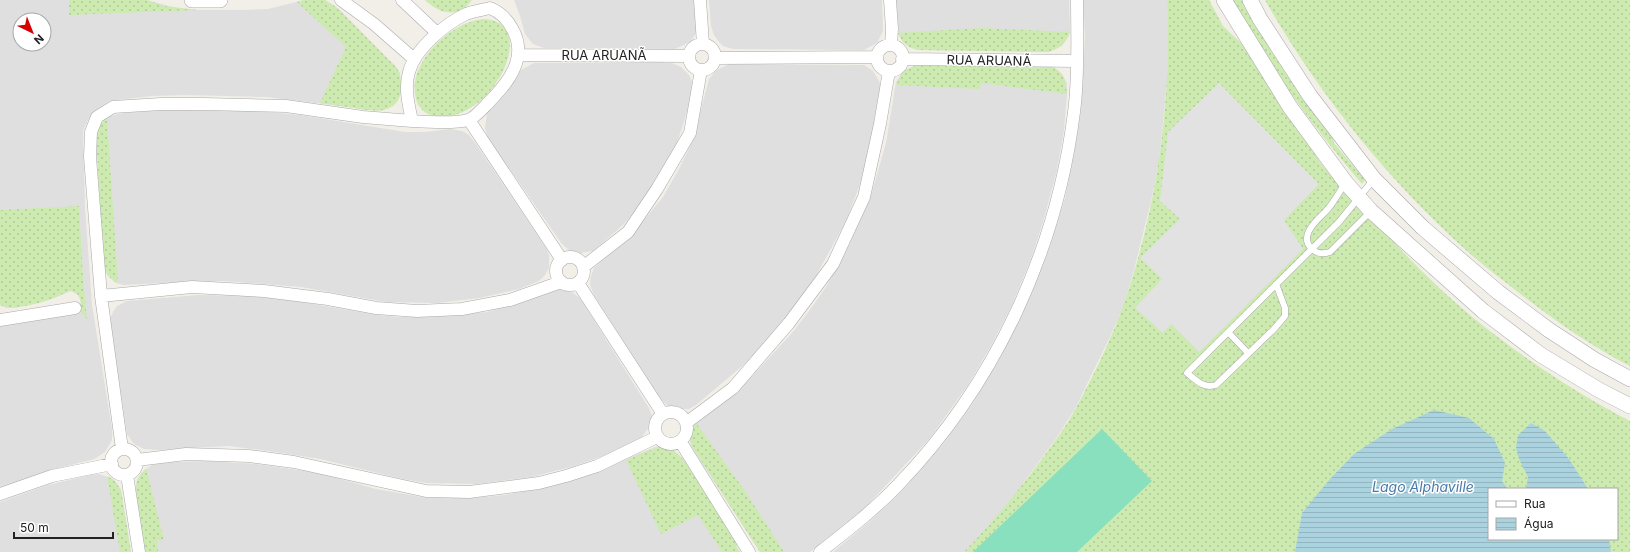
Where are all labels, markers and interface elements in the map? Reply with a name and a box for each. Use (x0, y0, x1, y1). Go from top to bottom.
north arrow (12, 12, 52, 52)
text: N (31, 31, 47, 47)
street label: RUA ARUANÃ (562, 47, 646, 63)
street label: RUA ARUANÃ (946, 51, 1032, 69)
water label: Lago Alphaville (1372, 478, 1474, 495)
legend (1488, 488, 1618, 540)
text: Rua (1524, 496, 1546, 511)
scale bar (14, 514, 113, 540)
text: Água (1524, 516, 1553, 531)
text: 50 m (20, 520, 49, 535)

